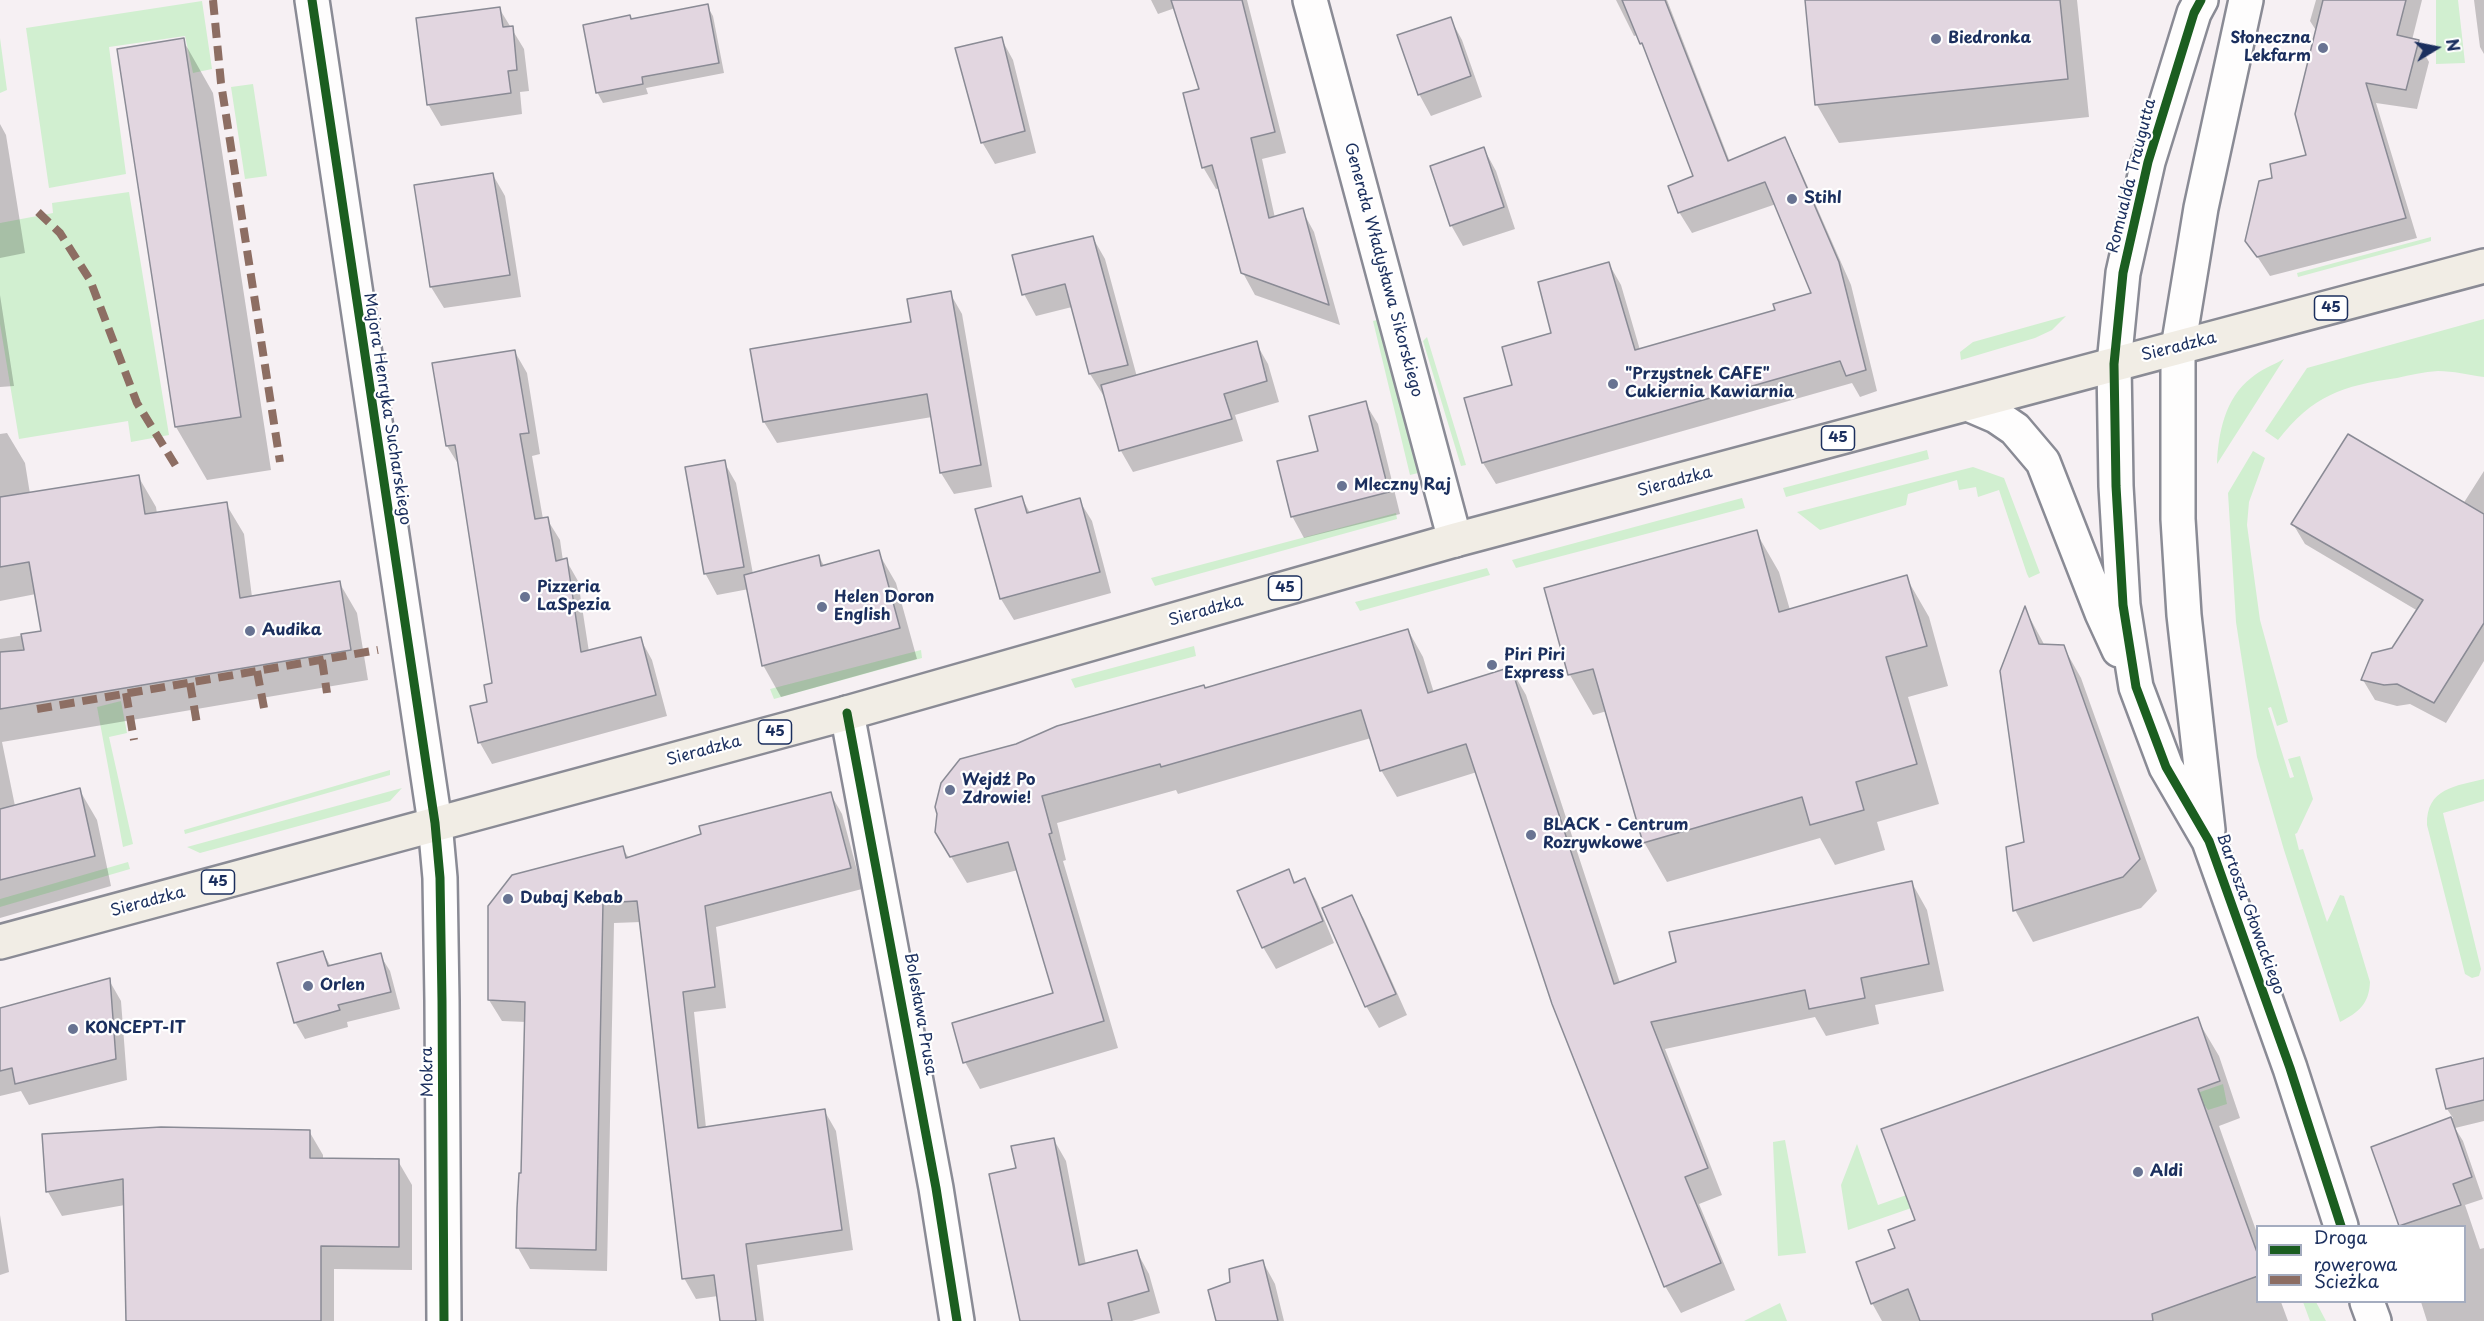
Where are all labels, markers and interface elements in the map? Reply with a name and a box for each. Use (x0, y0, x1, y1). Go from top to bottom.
north arrow (2406, 18, 2466, 78)
place label: Biedronka (1948, 29, 2031, 49)
place label: Słoneczna Lekfarm (2231, 29, 2311, 67)
marker: Biedronka (1929, 32, 1943, 46)
text: N (2441, 37, 2467, 53)
marker: Słoneczna Lekfarm (2316, 41, 2330, 55)
street label: Romualda Traugutta (2103, 97, 2161, 255)
street label: Generała Władysława Sikorskiego (1340, 141, 1426, 399)
place label: Stihl (1804, 189, 1842, 209)
marker: Stihl (1785, 192, 1799, 206)
street label: Majora Henryka Sucharskiego (359, 291, 415, 527)
road number: 45 (2314, 296, 2348, 320)
street label: Sieradzka (2139, 328, 2219, 366)
place label: "Przystnek CAFE" Cukiernia Kawiarnia (1625, 365, 1794, 403)
marker: "Przystnek CAFE" Cukiernia Kawiarnia (1606, 377, 1620, 391)
road number: 45 (1822, 426, 1854, 450)
street label: Sieradzka (1635, 463, 1715, 501)
place label: Mleczny Raj (1354, 476, 1451, 496)
marker: Mleczny Raj (1335, 479, 1349, 493)
road number: 45 (1268, 576, 1302, 600)
place label: Pizzeria LaSpezia (537, 578, 611, 616)
place label: Helen Doron English (834, 588, 934, 626)
marker: Pizzeria LaSpezia (518, 590, 532, 604)
street label: Sieradzka (1167, 591, 1245, 631)
marker: Helen Doron English (815, 600, 829, 614)
place label: Audika (262, 621, 322, 641)
marker: Audika (243, 624, 257, 638)
place label: Piri Piri Express (1504, 646, 1565, 684)
marker: Piri Piri Express (1485, 658, 1499, 672)
road number: 45 (758, 720, 792, 744)
street label: Sieradzka (664, 732, 744, 770)
place label: Wejdź Po Zdrowie! (962, 771, 1035, 809)
marker: Wejdź Po Zdrowie! (943, 783, 957, 797)
place label: BLACK - Centrum Rozrywkowe (1543, 816, 1689, 854)
marker: BLACK - Centrum Rozrywkowe (1524, 828, 1538, 842)
street label: Bartosza Głowackiego (2212, 831, 2288, 997)
road number: 45 (202, 870, 234, 894)
street label: Sieradzka (108, 883, 188, 921)
place label: Dubaj Kebab (520, 889, 623, 909)
marker: Dubaj Kebab (501, 892, 515, 906)
street label: Bolesława Prusa (900, 951, 940, 1077)
place label: Orlen (320, 976, 365, 996)
marker: Orlen (301, 979, 315, 993)
place label: KONCEPT-IT (85, 1019, 186, 1039)
marker: KONCEPT-IT (66, 1022, 80, 1036)
street label: Mokra (418, 1047, 438, 1097)
place label: Aldi (2150, 1162, 2183, 1182)
marker: Aldi (2131, 1165, 2145, 1179)
text: Droga rowerowa (2314, 1223, 2397, 1277)
legend (2256, 1225, 2466, 1303)
text: Ścieżka (2314, 1267, 2379, 1294)

